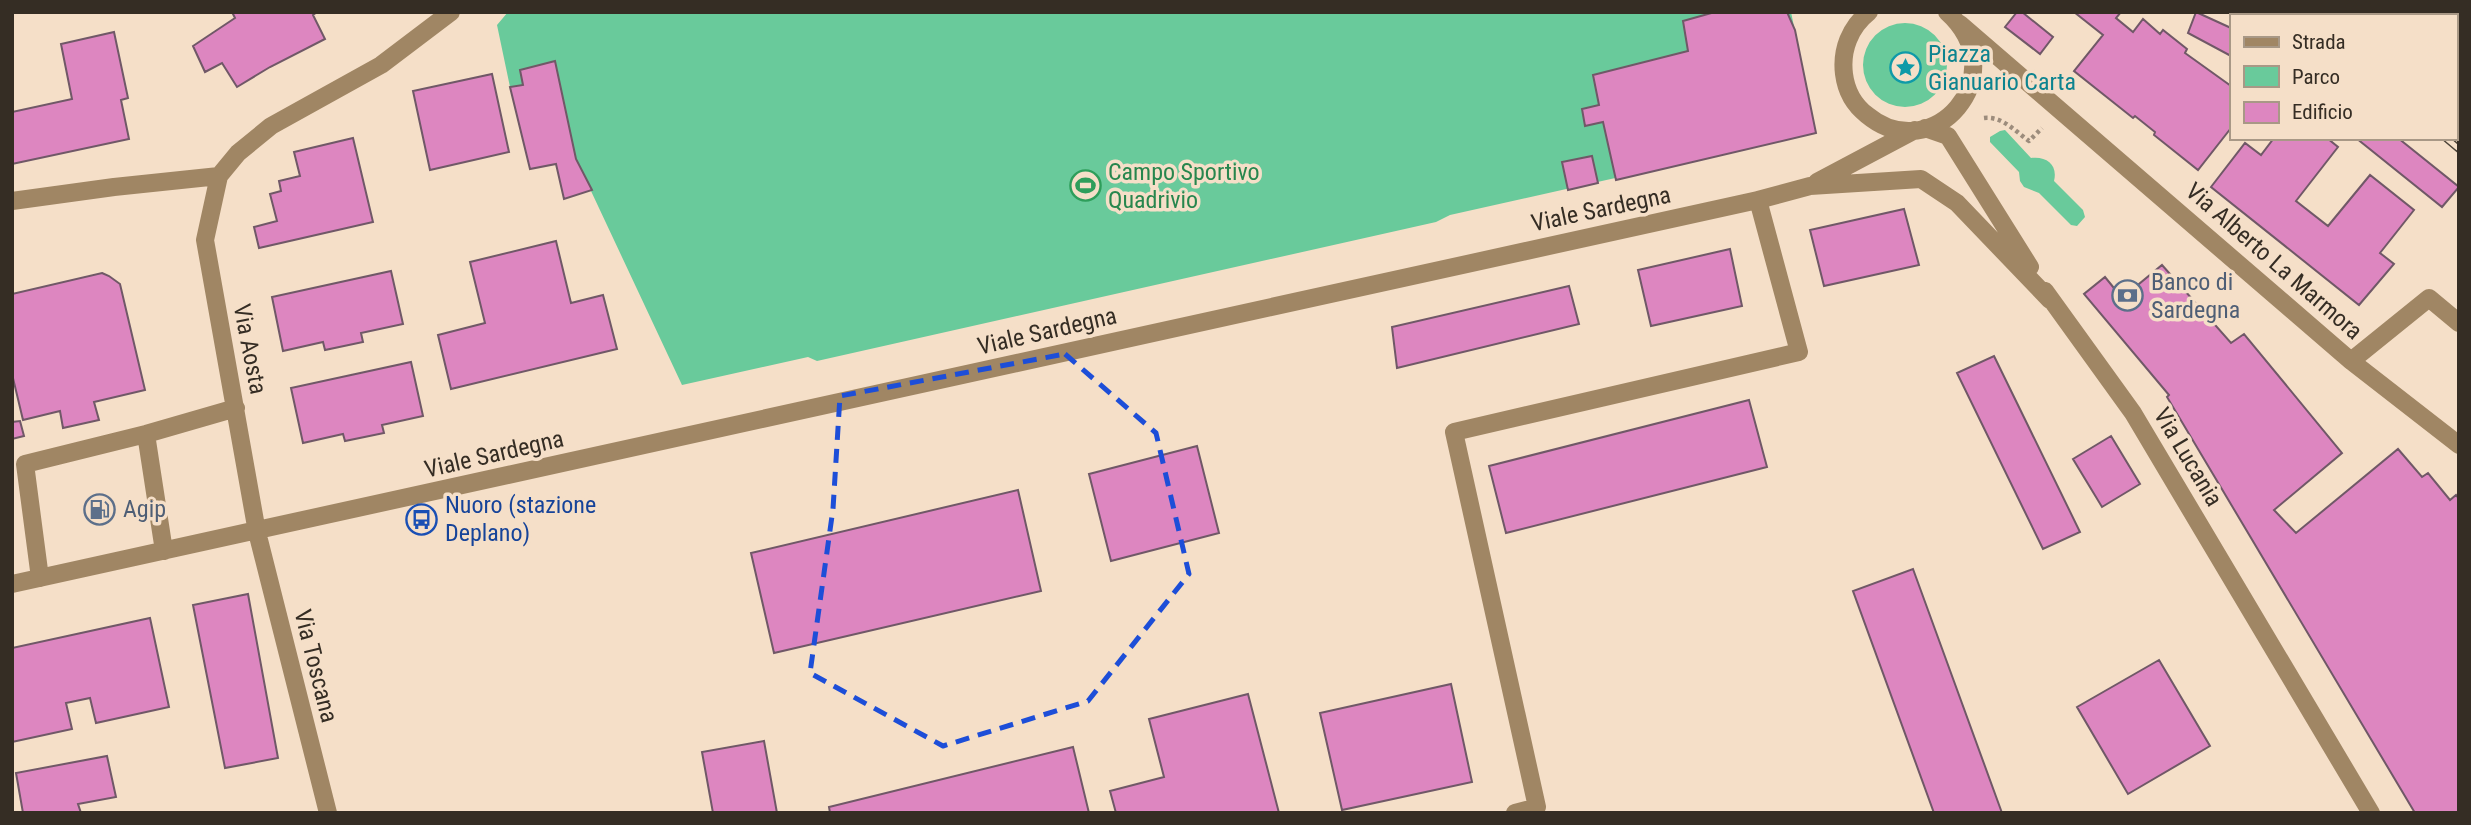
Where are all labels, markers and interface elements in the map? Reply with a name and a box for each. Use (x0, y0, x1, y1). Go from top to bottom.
legend (2230, 14, 2457, 140)
text: Strada (2292, 30, 2346, 54)
place label: Piazza Gianuario Carta (1928, 40, 2076, 96)
place icon: Piazza Gianuario Carta (1888, 51, 1922, 85)
text: Parco (2292, 65, 2340, 89)
text: Edificio (2292, 100, 2353, 124)
place label: Campo Sportivo Quadrivio (1108, 158, 1260, 214)
sports icon: Campo Sportivo Quadrivio (1068, 169, 1102, 203)
street label: Via Alberto La Marmora (2180, 177, 2368, 345)
street label: Viale Sardegna (1529, 181, 1673, 237)
place label: Banco di Sardegna (2151, 268, 2240, 324)
bank icon: Banco di Sardegna (2111, 279, 2145, 313)
street label: Viale Sardegna (975, 301, 1119, 361)
street label: Via Aosta (228, 302, 272, 396)
street label: Via Lucania (2148, 403, 2228, 511)
street label: Viale Sardegna (422, 424, 566, 484)
place label: Nuoro (stazione Deplano) (445, 491, 596, 547)
fuel station icon: Agip (83, 492, 117, 526)
place label: Agip (123, 495, 166, 523)
bus stop icon: Nuoro (stazione Deplano) (405, 502, 439, 536)
street label: Via Toscana (288, 607, 344, 725)

